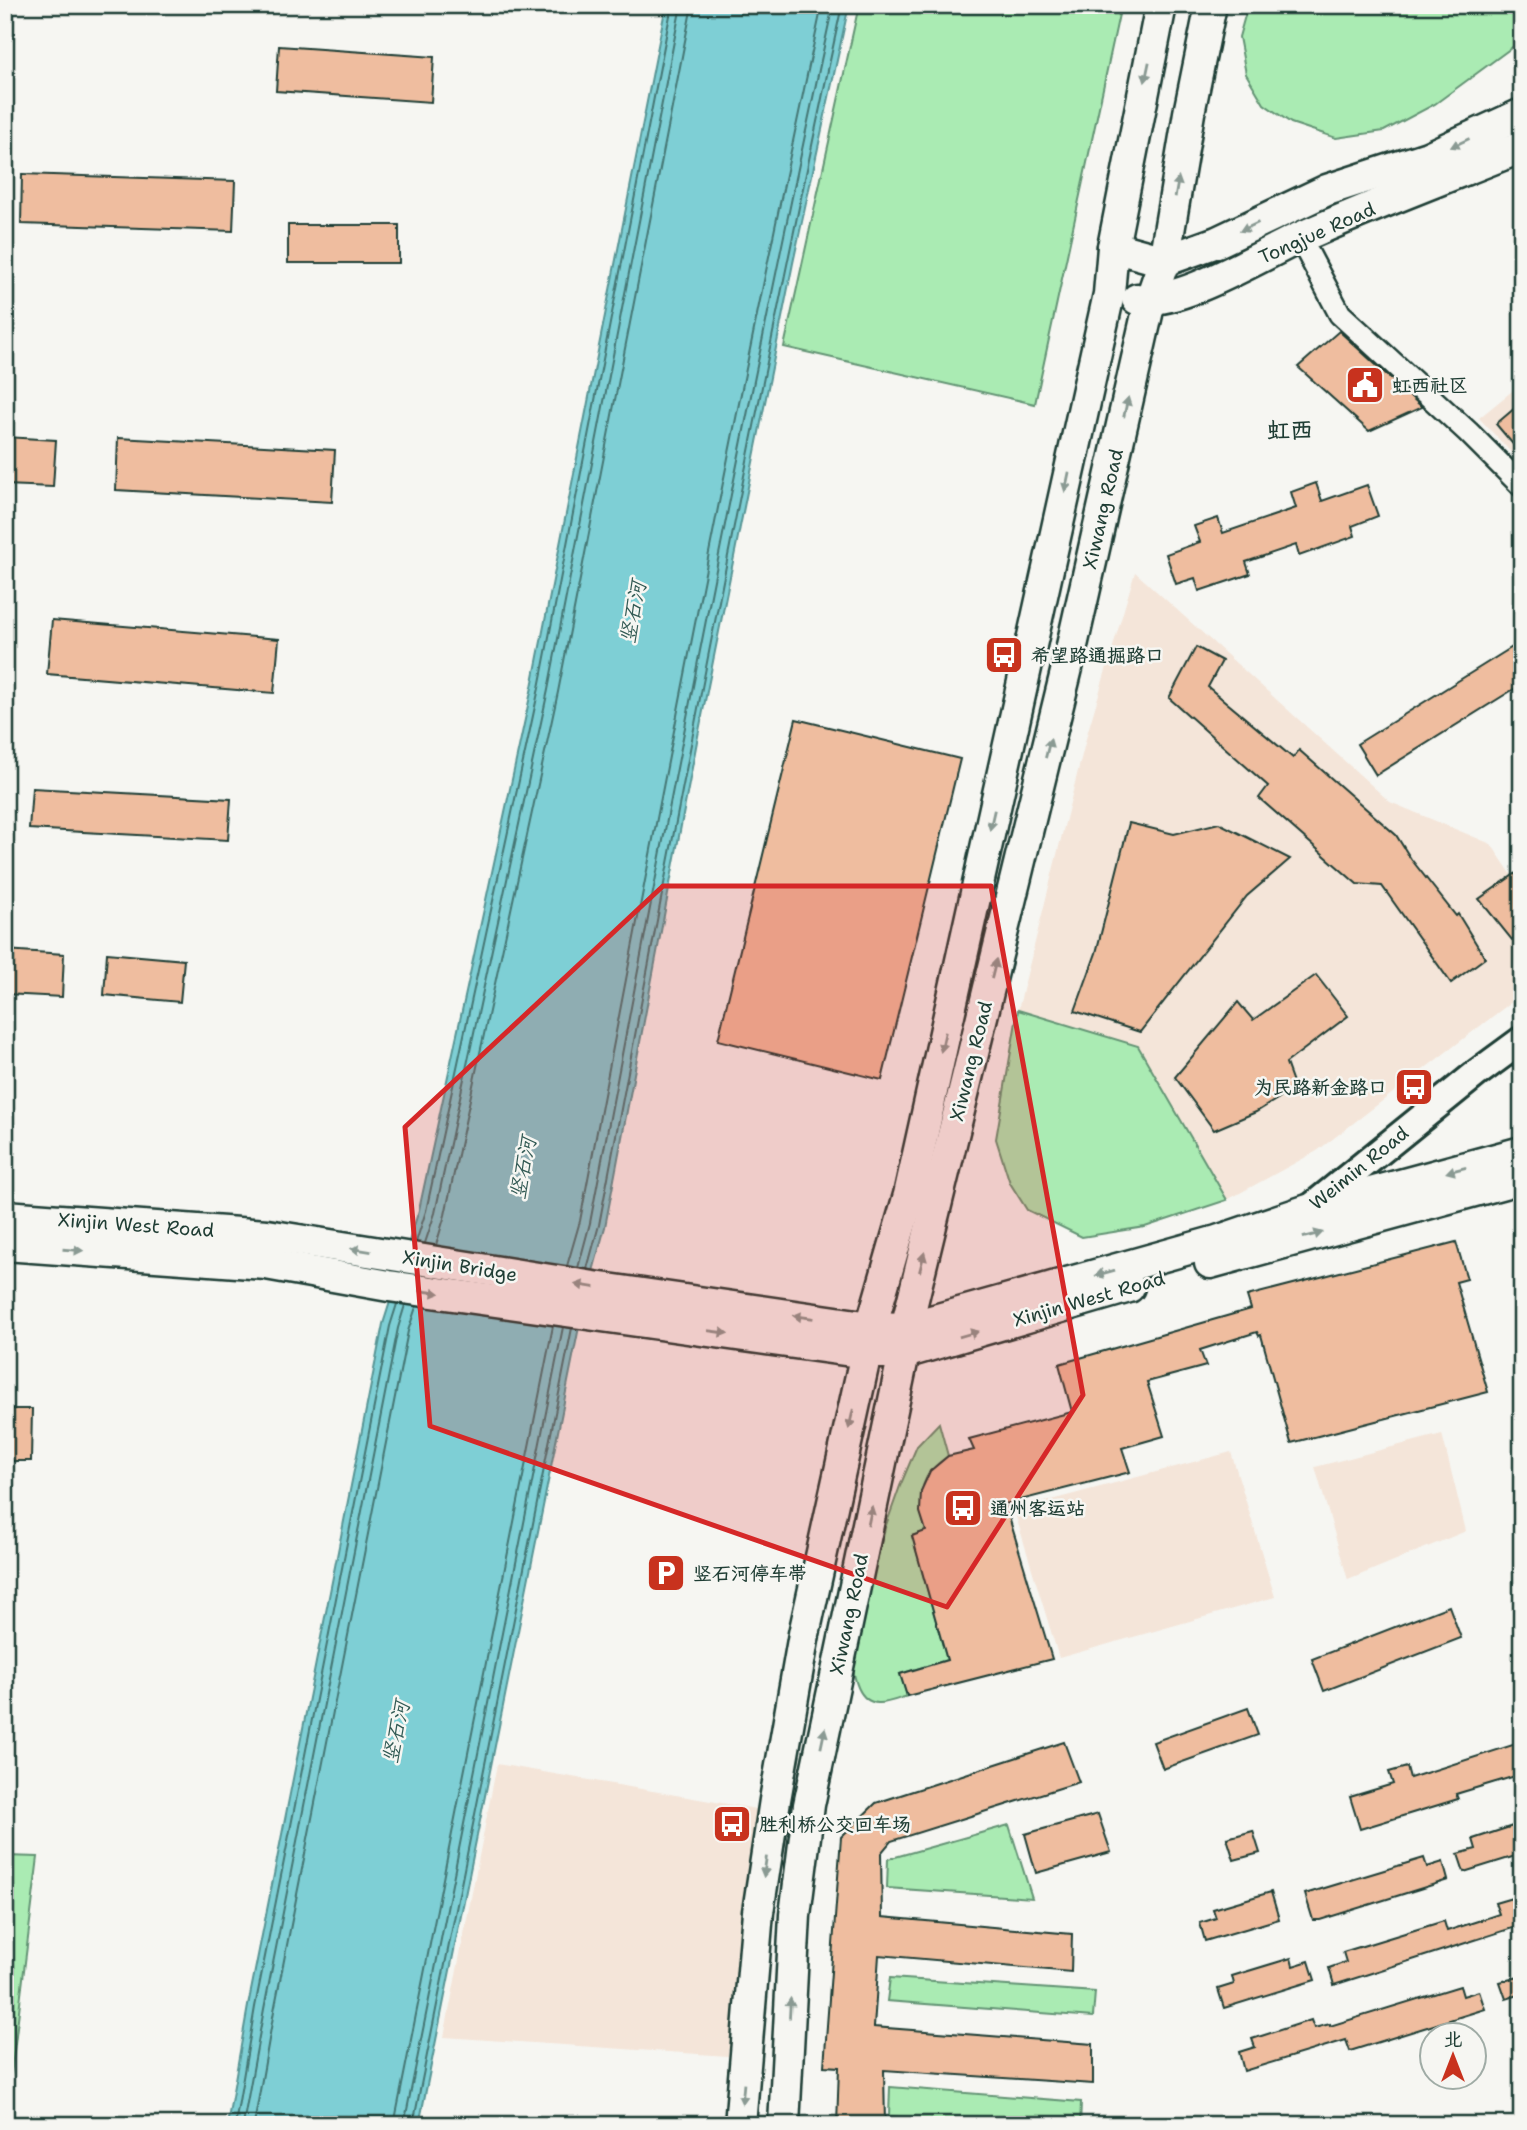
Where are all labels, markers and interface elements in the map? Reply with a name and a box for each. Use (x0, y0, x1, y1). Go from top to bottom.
one-way arrow (1142, 61, 1153, 83)
one-way arrow (1450, 137, 1470, 148)
one-way arrow (1172, 176, 1183, 198)
street label: Tongjue Road (1255, 196, 1379, 270)
one-way arrow (1239, 221, 1259, 233)
public building icon: 虹西社区 (1344, 364, 1386, 406)
place label: 虹西社区 (1392, 373, 1468, 398)
one-way arrow (1121, 396, 1132, 418)
district label: 虹西 (1267, 415, 1313, 445)
street label: Xiwang Road (1077, 446, 1129, 572)
one-way arrow (1062, 471, 1073, 493)
water label: 竖石河 (613, 575, 653, 646)
bus stop icon: 希望路通掘路口 (983, 634, 1025, 676)
place label: 希望路通掘路口 (1031, 643, 1164, 668)
one-way arrow (1042, 737, 1053, 759)
one-way arrow (987, 809, 998, 831)
one-way arrow (989, 958, 1000, 980)
street label: Xiwang Road (944, 998, 998, 1124)
one-way arrow (937, 1031, 948, 1053)
bus stop icon: 为民路新金路口 (1393, 1066, 1435, 1108)
place label: 为民路新金路口 (1254, 1075, 1387, 1100)
street label: Weimin Road (1304, 1120, 1414, 1216)
water label: 竖石河 (503, 1131, 543, 1202)
one-way arrow (1445, 1165, 1467, 1176)
street label: Xinjin West Road (57, 1207, 215, 1243)
one-way arrow (1302, 1229, 1324, 1240)
one-way arrow (350, 1244, 372, 1255)
one-way arrow (63, 1245, 85, 1256)
street label: Xinjin Bridge (401, 1245, 519, 1287)
one-way arrow (917, 1251, 928, 1273)
street label: Xinjin West Road (1010, 1265, 1168, 1333)
one-way arrow (1094, 1268, 1115, 1278)
one-way arrow (574, 1280, 596, 1291)
one-way arrow (419, 1286, 441, 1297)
one-way arrow (792, 1311, 814, 1322)
one-way arrow (707, 1327, 729, 1338)
one-way arrow (958, 1328, 980, 1339)
one-way arrow (846, 1408, 857, 1430)
bus stop icon: 通州客运站 (942, 1487, 984, 1529)
place label: 通州客运站 (990, 1496, 1085, 1521)
one-way arrow (864, 1505, 875, 1527)
street label: Xiwang Road (824, 1551, 874, 1677)
parking icon: 竖石河停车带 (645, 1552, 687, 1594)
place label: 竖石河停车带 (693, 1561, 807, 1586)
water label: 竖石河 (376, 1695, 417, 1766)
one-way arrow (817, 1727, 828, 1749)
bus stop icon: 胜利桥公交回车场 (711, 1803, 753, 1845)
place label: 胜利桥公交回车场 (759, 1812, 911, 1837)
one-way arrow (759, 1856, 770, 1878)
one-way arrow (785, 1996, 796, 2018)
north arrow (1418, 2022, 1488, 2092)
text: 北 (1443, 2027, 1463, 2052)
one-way arrow (737, 2083, 748, 2105)

